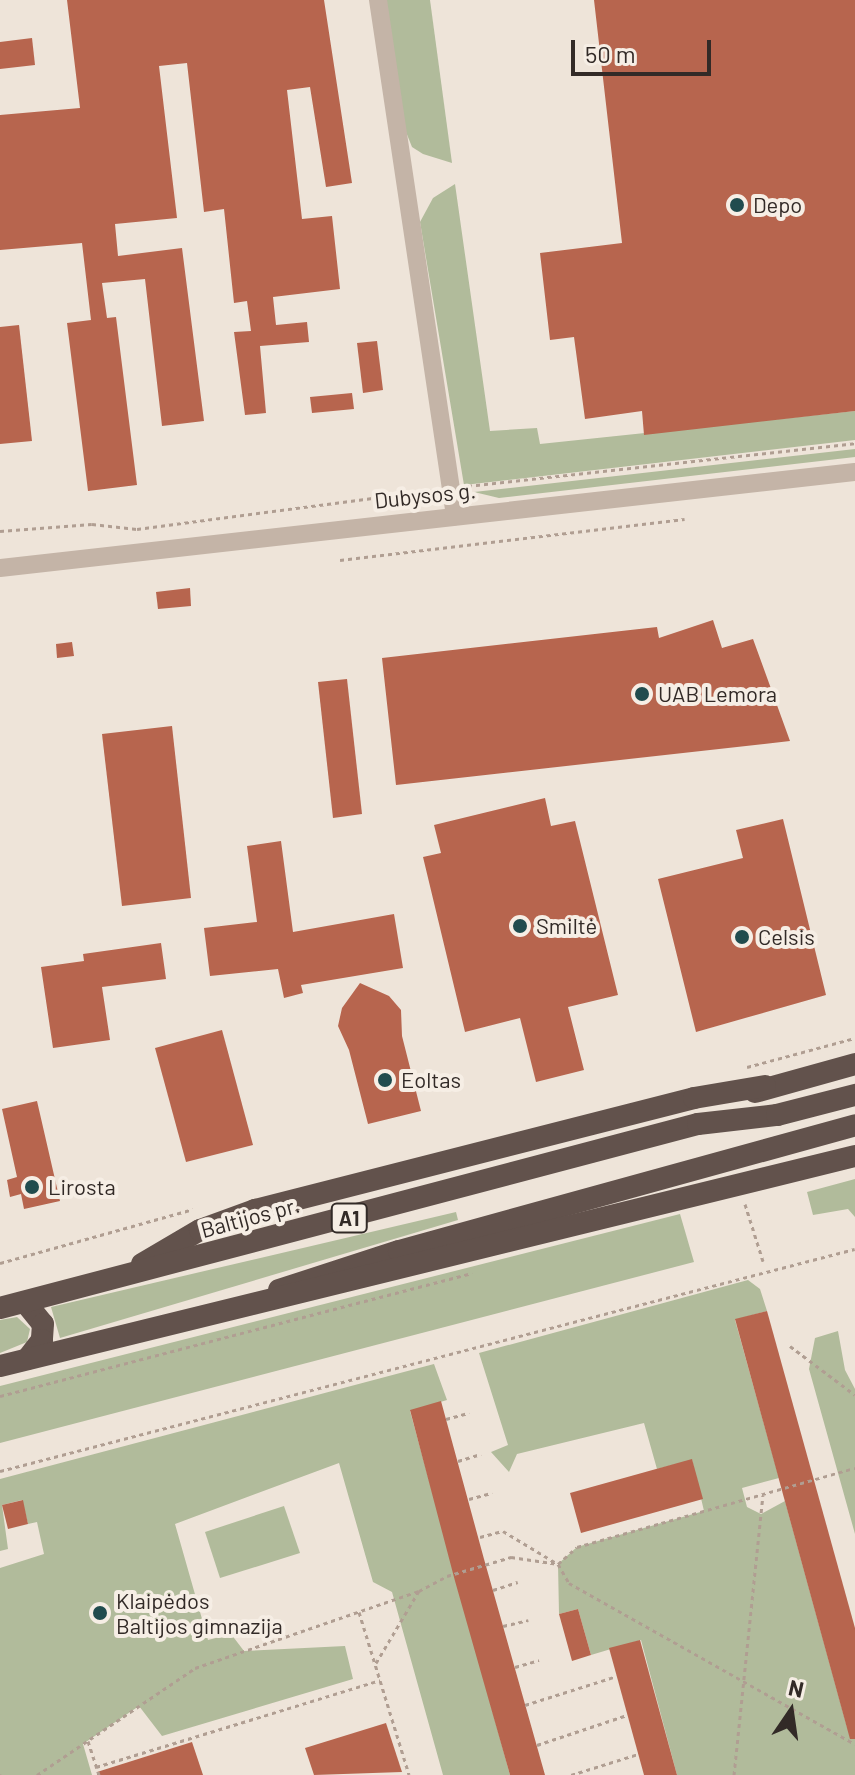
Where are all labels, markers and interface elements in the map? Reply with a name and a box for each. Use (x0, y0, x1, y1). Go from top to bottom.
scale bar (575, 24, 715, 74)
text: 50 m (585, 39, 636, 68)
place label: Depo (753, 192, 802, 218)
marker: Depo (728, 196, 746, 214)
street label: Dubysos g. (373, 477, 477, 513)
place label: UAB Lemora (658, 681, 777, 707)
marker: UAB Lemora (633, 685, 651, 703)
place label: Smiltė (536, 913, 597, 939)
marker: Smiltė (511, 917, 529, 935)
place label: Celsis (758, 924, 815, 950)
marker: Celsis (733, 928, 751, 946)
place label: Eoltas (401, 1067, 461, 1093)
marker: Eoltas (376, 1071, 394, 1089)
place label: Lirosta (48, 1174, 116, 1200)
marker: Lirosta (23, 1178, 41, 1196)
street label: Baltijos pr. (198, 1191, 302, 1243)
road number: A1 (329, 1202, 369, 1234)
place label: Klaipėdos Baltijos gimnazija (116, 1587, 283, 1638)
marker: Klaipėdos Baltijos gimnazija (91, 1604, 109, 1622)
north arrow (751, 1671, 831, 1751)
text: N (786, 1673, 806, 1702)

